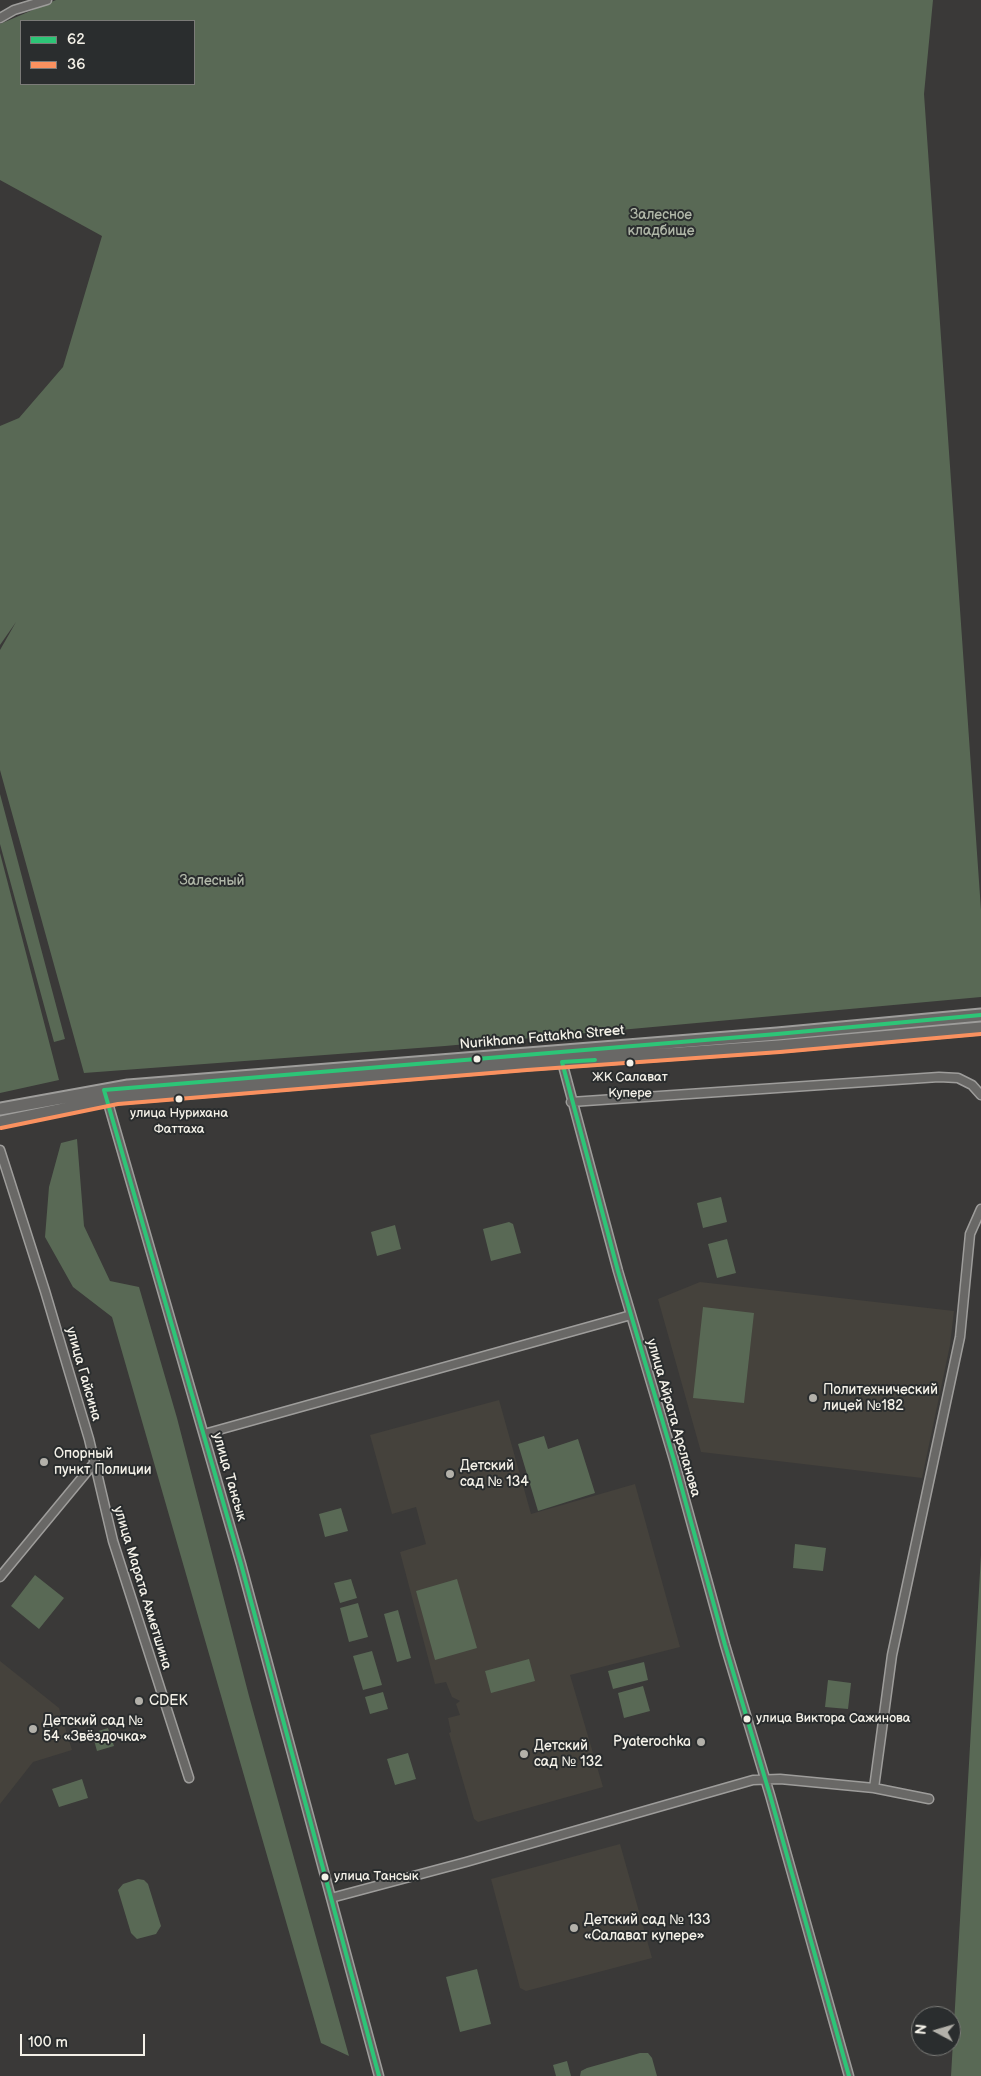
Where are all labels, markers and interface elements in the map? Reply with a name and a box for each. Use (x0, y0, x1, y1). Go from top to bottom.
legend (20, 20, 195, 85)
text: 62 (67, 30, 85, 49)
text: 36 (67, 55, 85, 74)
park label: Залесное кладбище (628, 207, 694, 240)
park label: Залесный (179, 873, 245, 889)
street label: Nurikhana Fattakha Street (459, 1022, 625, 1054)
unlabelled marker (472, 1054, 482, 1064)
marker: ЖК Салават Купере (625, 1058, 635, 1068)
place label: ЖК Салават Купере (592, 1070, 668, 1101)
marker: улица Нурихана Фаттаха (174, 1094, 184, 1104)
place label: улица Нурихана Фаттаха (130, 1106, 228, 1137)
street label: улица Гайсина (62, 1325, 104, 1423)
street label: улица Айрата Арсланова (642, 1337, 704, 1499)
place label: Политехнический лицей №182 (823, 1382, 938, 1414)
marker: Политехнический лицей №182 (807, 1392, 819, 1404)
street label: улица Тансык (208, 1431, 250, 1523)
place label: Опорный пункт Полиции (54, 1446, 152, 1478)
marker: Опорный пункт Полиции (38, 1456, 50, 1468)
place label: Детский сад № 134 (460, 1458, 529, 1490)
marker: Детский сад № 134 (444, 1468, 456, 1480)
street label: улица Марата Ахметшина (109, 1504, 175, 1672)
place label: CDEK (149, 1693, 187, 1709)
marker: CDEK (133, 1695, 145, 1707)
place label: улица Виктора Сажинова (756, 1711, 910, 1727)
place label: Детский сад № 54 «Звёздочка» (43, 1713, 147, 1745)
marker: улица Виктора Сажинова (742, 1714, 752, 1724)
marker: Детский сад № 54 «Звёздочка» (27, 1723, 39, 1735)
place label: Pyaterochka (613, 1734, 691, 1750)
marker: Pyaterochka (695, 1736, 707, 1748)
place label: Детский сад № 132 (534, 1738, 603, 1770)
marker: Детский сад № 132 (518, 1748, 530, 1760)
place label: улица Тансык (334, 1869, 419, 1885)
marker: улица Тансык (320, 1872, 330, 1882)
place label: Детский сад № 133 «Салават купере» (584, 1912, 711, 1944)
marker: Детский сад № 133 «Салават купере» (568, 1922, 580, 1934)
north arrow (911, 2006, 961, 2056)
text: N (913, 2023, 931, 2036)
scale bar (22, 2024, 148, 2056)
text: 100 m (28, 2033, 68, 2052)

